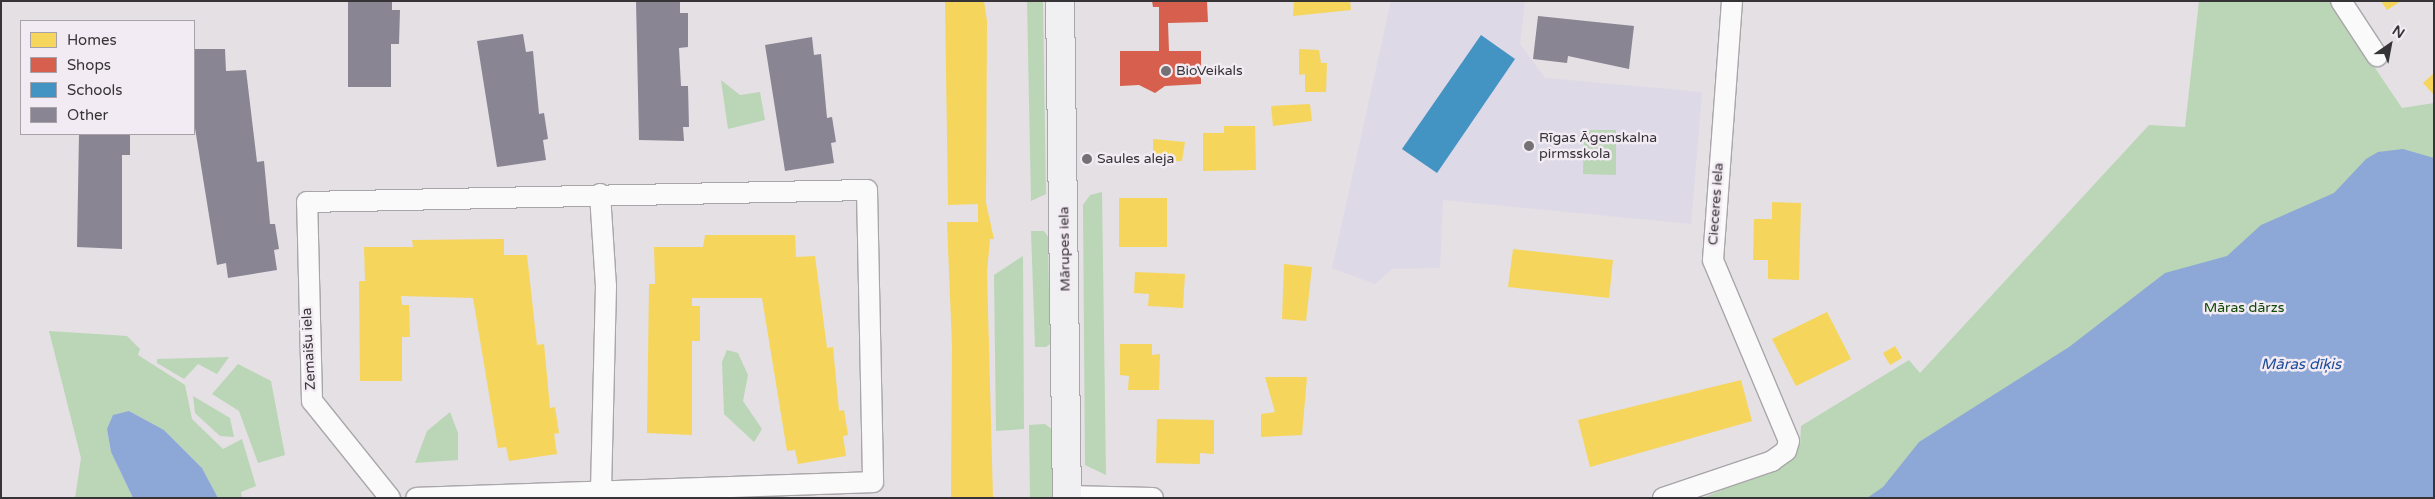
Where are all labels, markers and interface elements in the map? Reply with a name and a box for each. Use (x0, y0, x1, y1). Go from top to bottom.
legend (20, 20, 195, 135)
north arrow (2365, 20, 2415, 70)
text: N (2389, 22, 2408, 42)
text: Homes (67, 31, 117, 49)
text: Shops (67, 56, 111, 74)
place label: BioVeikals (1176, 63, 1243, 79)
marker: BioVeikals (1160, 65, 1172, 77)
text: Schools (67, 81, 123, 99)
text: Other (67, 106, 108, 124)
place label: Rīgas Āgenskalna pirmsskola (1539, 130, 1657, 162)
marker: Rīgas Āgenskalna pirmsskola (1523, 140, 1535, 152)
place label: Saules aleja (1097, 151, 1174, 167)
marker: Saules aleja (1081, 153, 1093, 165)
street label: Cieceres iela (1705, 162, 1727, 246)
street label: Mārupes iela (1056, 206, 1074, 292)
park label: Māras dārzs (2204, 300, 2284, 316)
street label: Zemaišu iela (298, 307, 320, 391)
water label: Māras dīķis (2261, 356, 2341, 374)

